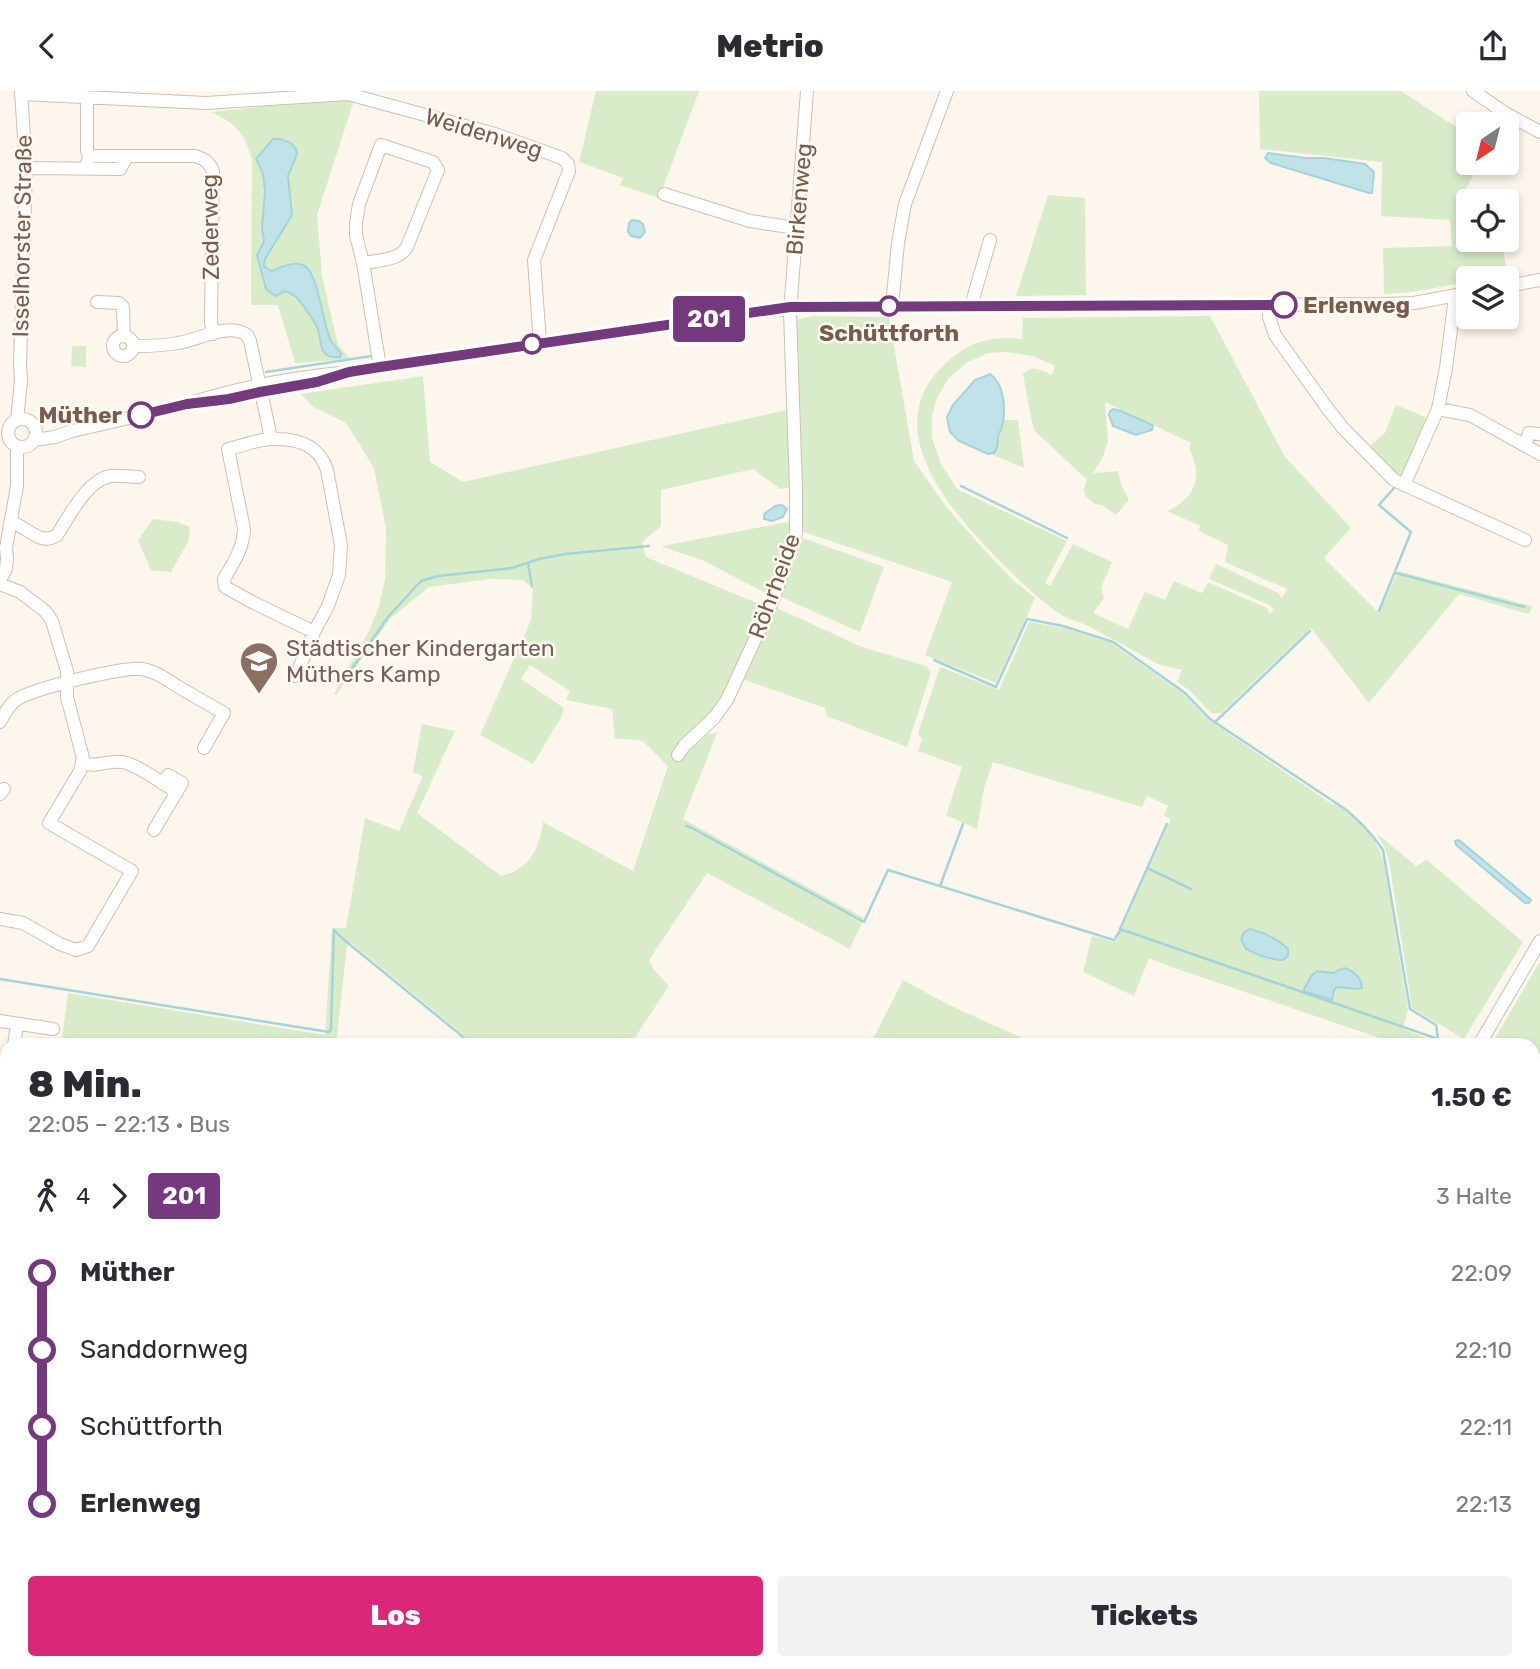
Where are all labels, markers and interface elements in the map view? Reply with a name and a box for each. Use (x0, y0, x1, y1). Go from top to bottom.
icon: back (28, 27, 66, 65)
text: Metrio (716, 27, 824, 65)
icon: share (1474, 27, 1512, 65)
street label: Weidenweg (422, 102, 546, 164)
north arrow (1456, 112, 1519, 175)
map controls (1456, 112, 1519, 329)
street label: Isselhorster Straße (6, 134, 38, 338)
street label: Birkenweg (780, 142, 818, 256)
street label: Zederweg (195, 174, 225, 280)
button: locate (1456, 189, 1519, 252)
button: layers (1456, 266, 1519, 329)
place label: Erlenweg (1303, 291, 1410, 319)
marker: Erlenweg (1271, 292, 1297, 318)
line badge: 201 (669, 296, 749, 342)
marker: Schüttforth (879, 296, 899, 316)
text: 201 (687, 305, 731, 333)
place label: Schüttforth (819, 319, 959, 347)
unlabelled marker (522, 334, 542, 354)
place label: Müther (38, 401, 123, 429)
marker: Müther (128, 402, 154, 428)
street label: Röhrheide (742, 530, 806, 642)
place label: Städtischer Kindergarten Müthers Kamp (286, 634, 555, 688)
school or university icon: Städtischer Kindergarten Müthers Kamp (238, 640, 280, 695)
text: 8 Min. (28, 1061, 142, 1107)
text: 1.50 € (1431, 1082, 1512, 1113)
text: 22:05 – 22:13 · Bus (28, 1110, 230, 1138)
icon: walk (28, 1177, 66, 1215)
icon: forward (100, 1177, 138, 1215)
text: 4 (76, 1182, 90, 1210)
text: 201 (162, 1182, 206, 1210)
text: 3 Halte (1436, 1182, 1512, 1210)
text: Müther (80, 1257, 174, 1288)
text: 22:09 (1451, 1259, 1512, 1287)
text: Sanddornweg (80, 1334, 248, 1365)
text: 22:10 (1455, 1336, 1512, 1364)
text: Schüttforth (80, 1411, 223, 1442)
text: 22:11 (1459, 1413, 1512, 1441)
text: Erlenweg (80, 1488, 201, 1519)
text: 22:13 (1455, 1490, 1512, 1518)
button: Los (28, 1576, 763, 1656)
button: Tickets (777, 1576, 1512, 1656)

